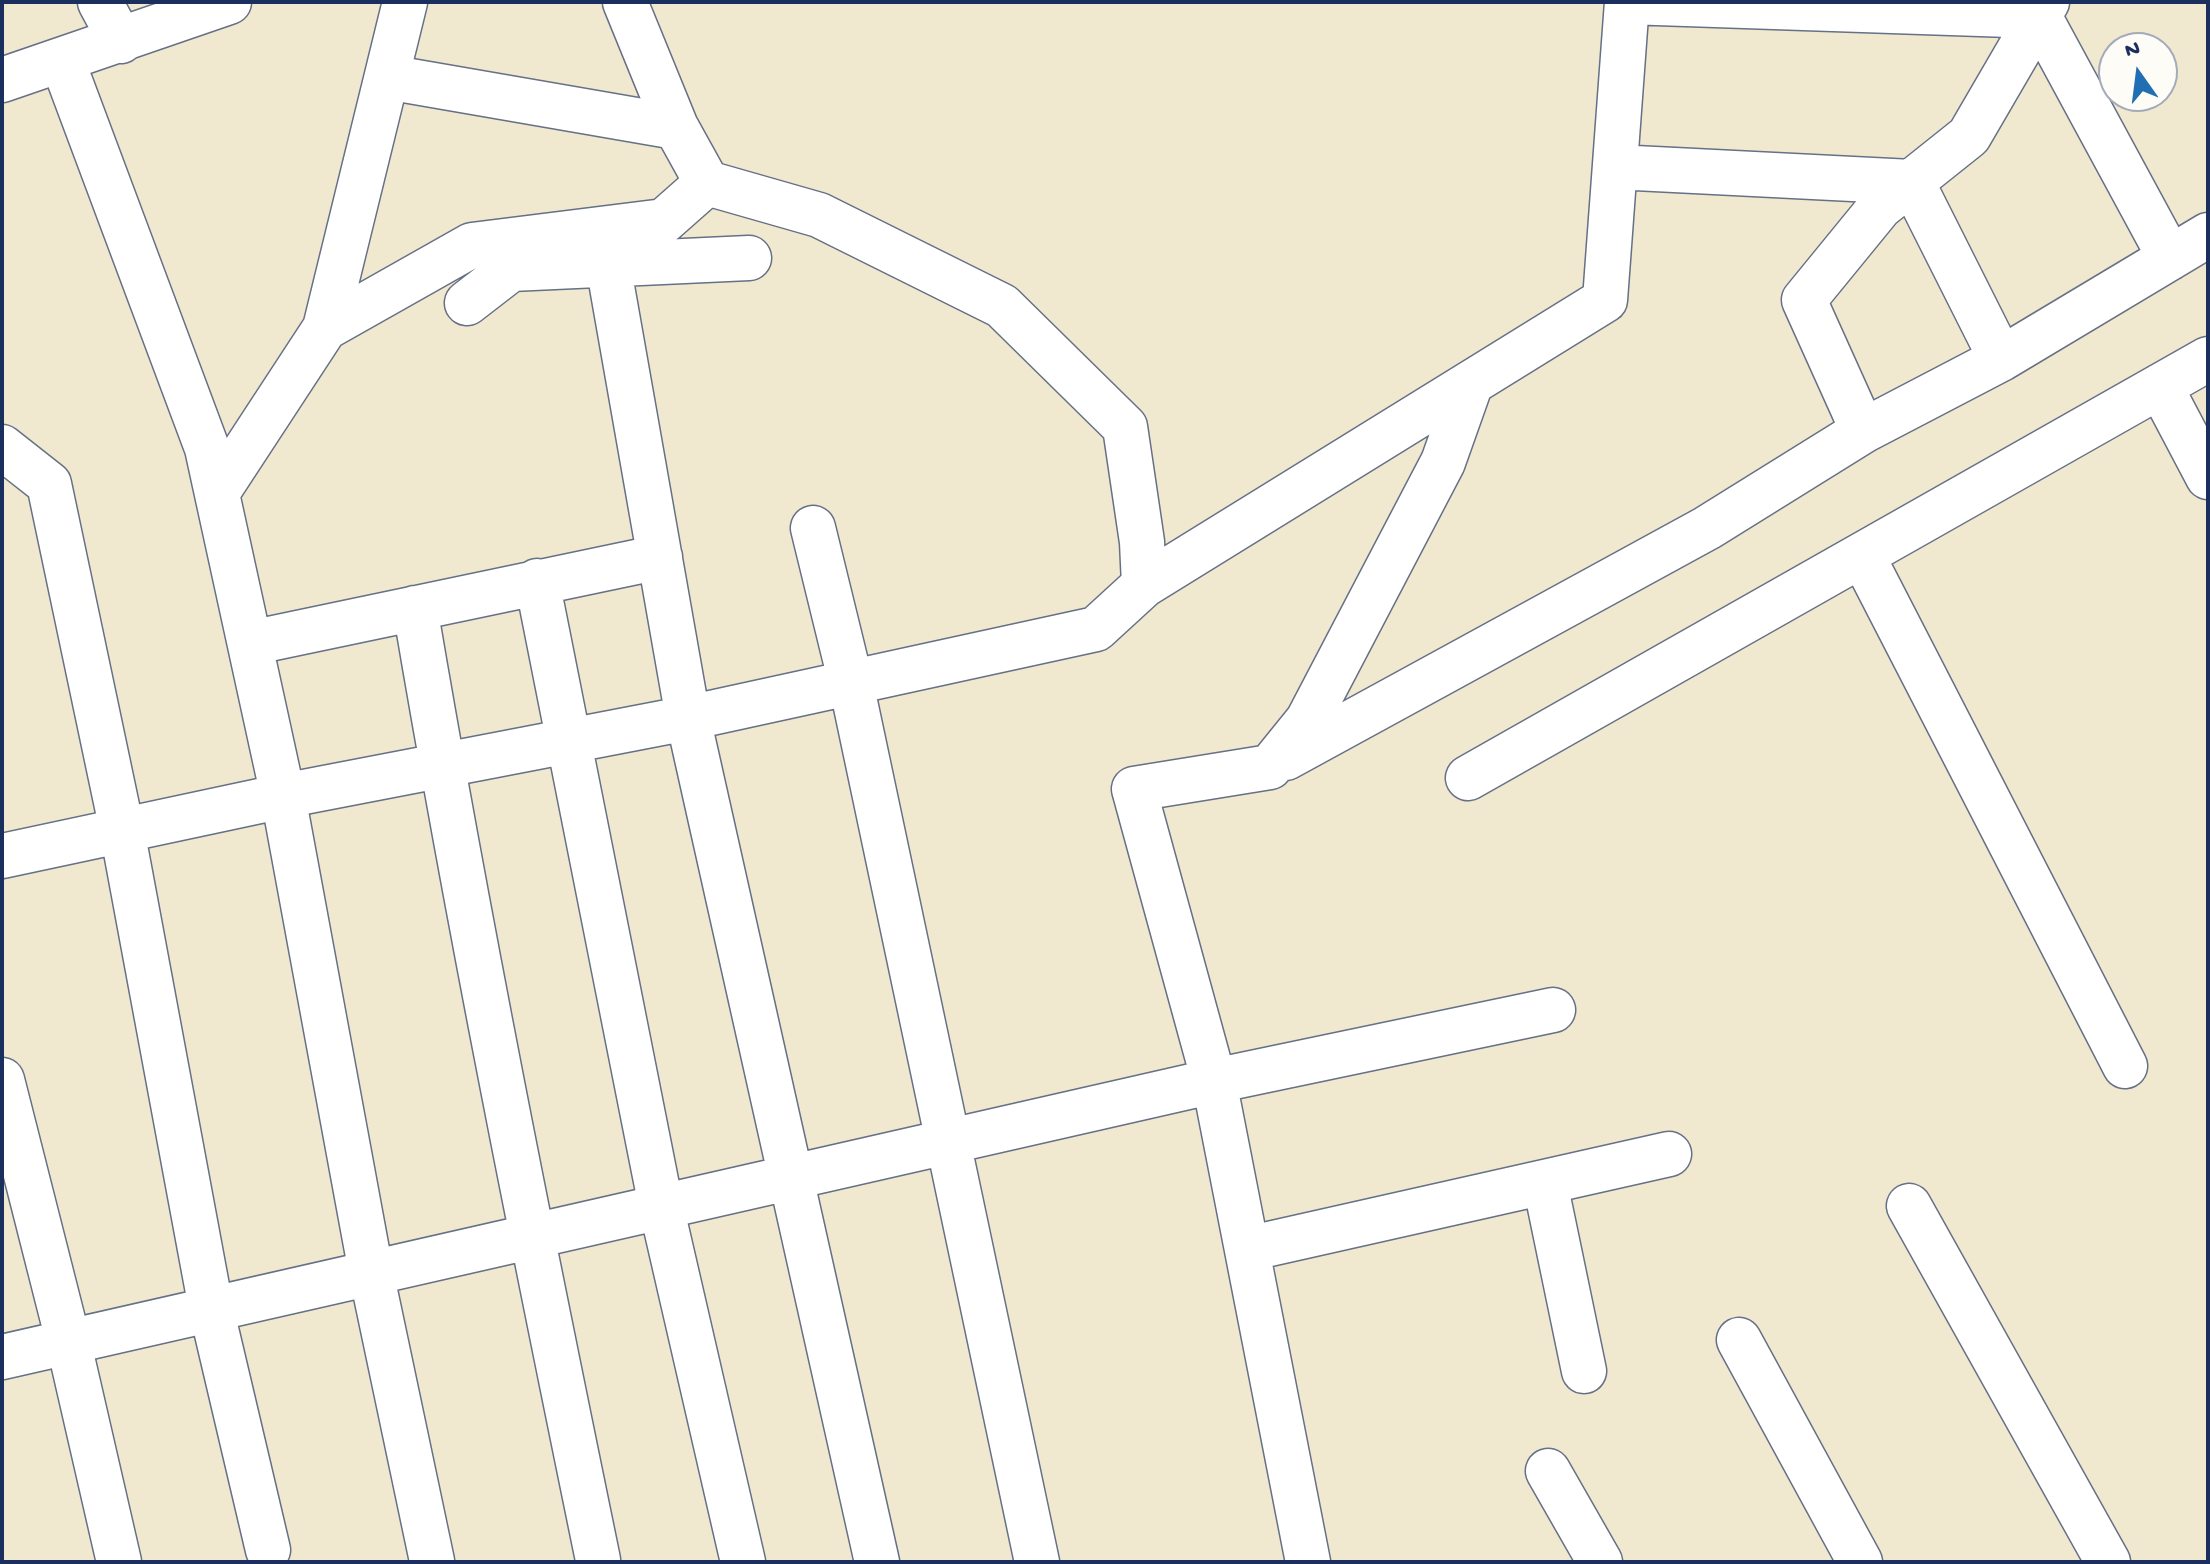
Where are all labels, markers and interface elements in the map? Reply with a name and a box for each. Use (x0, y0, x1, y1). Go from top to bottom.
north arrow (2098, 32, 2178, 112)
text: N (2123, 36, 2143, 65)

